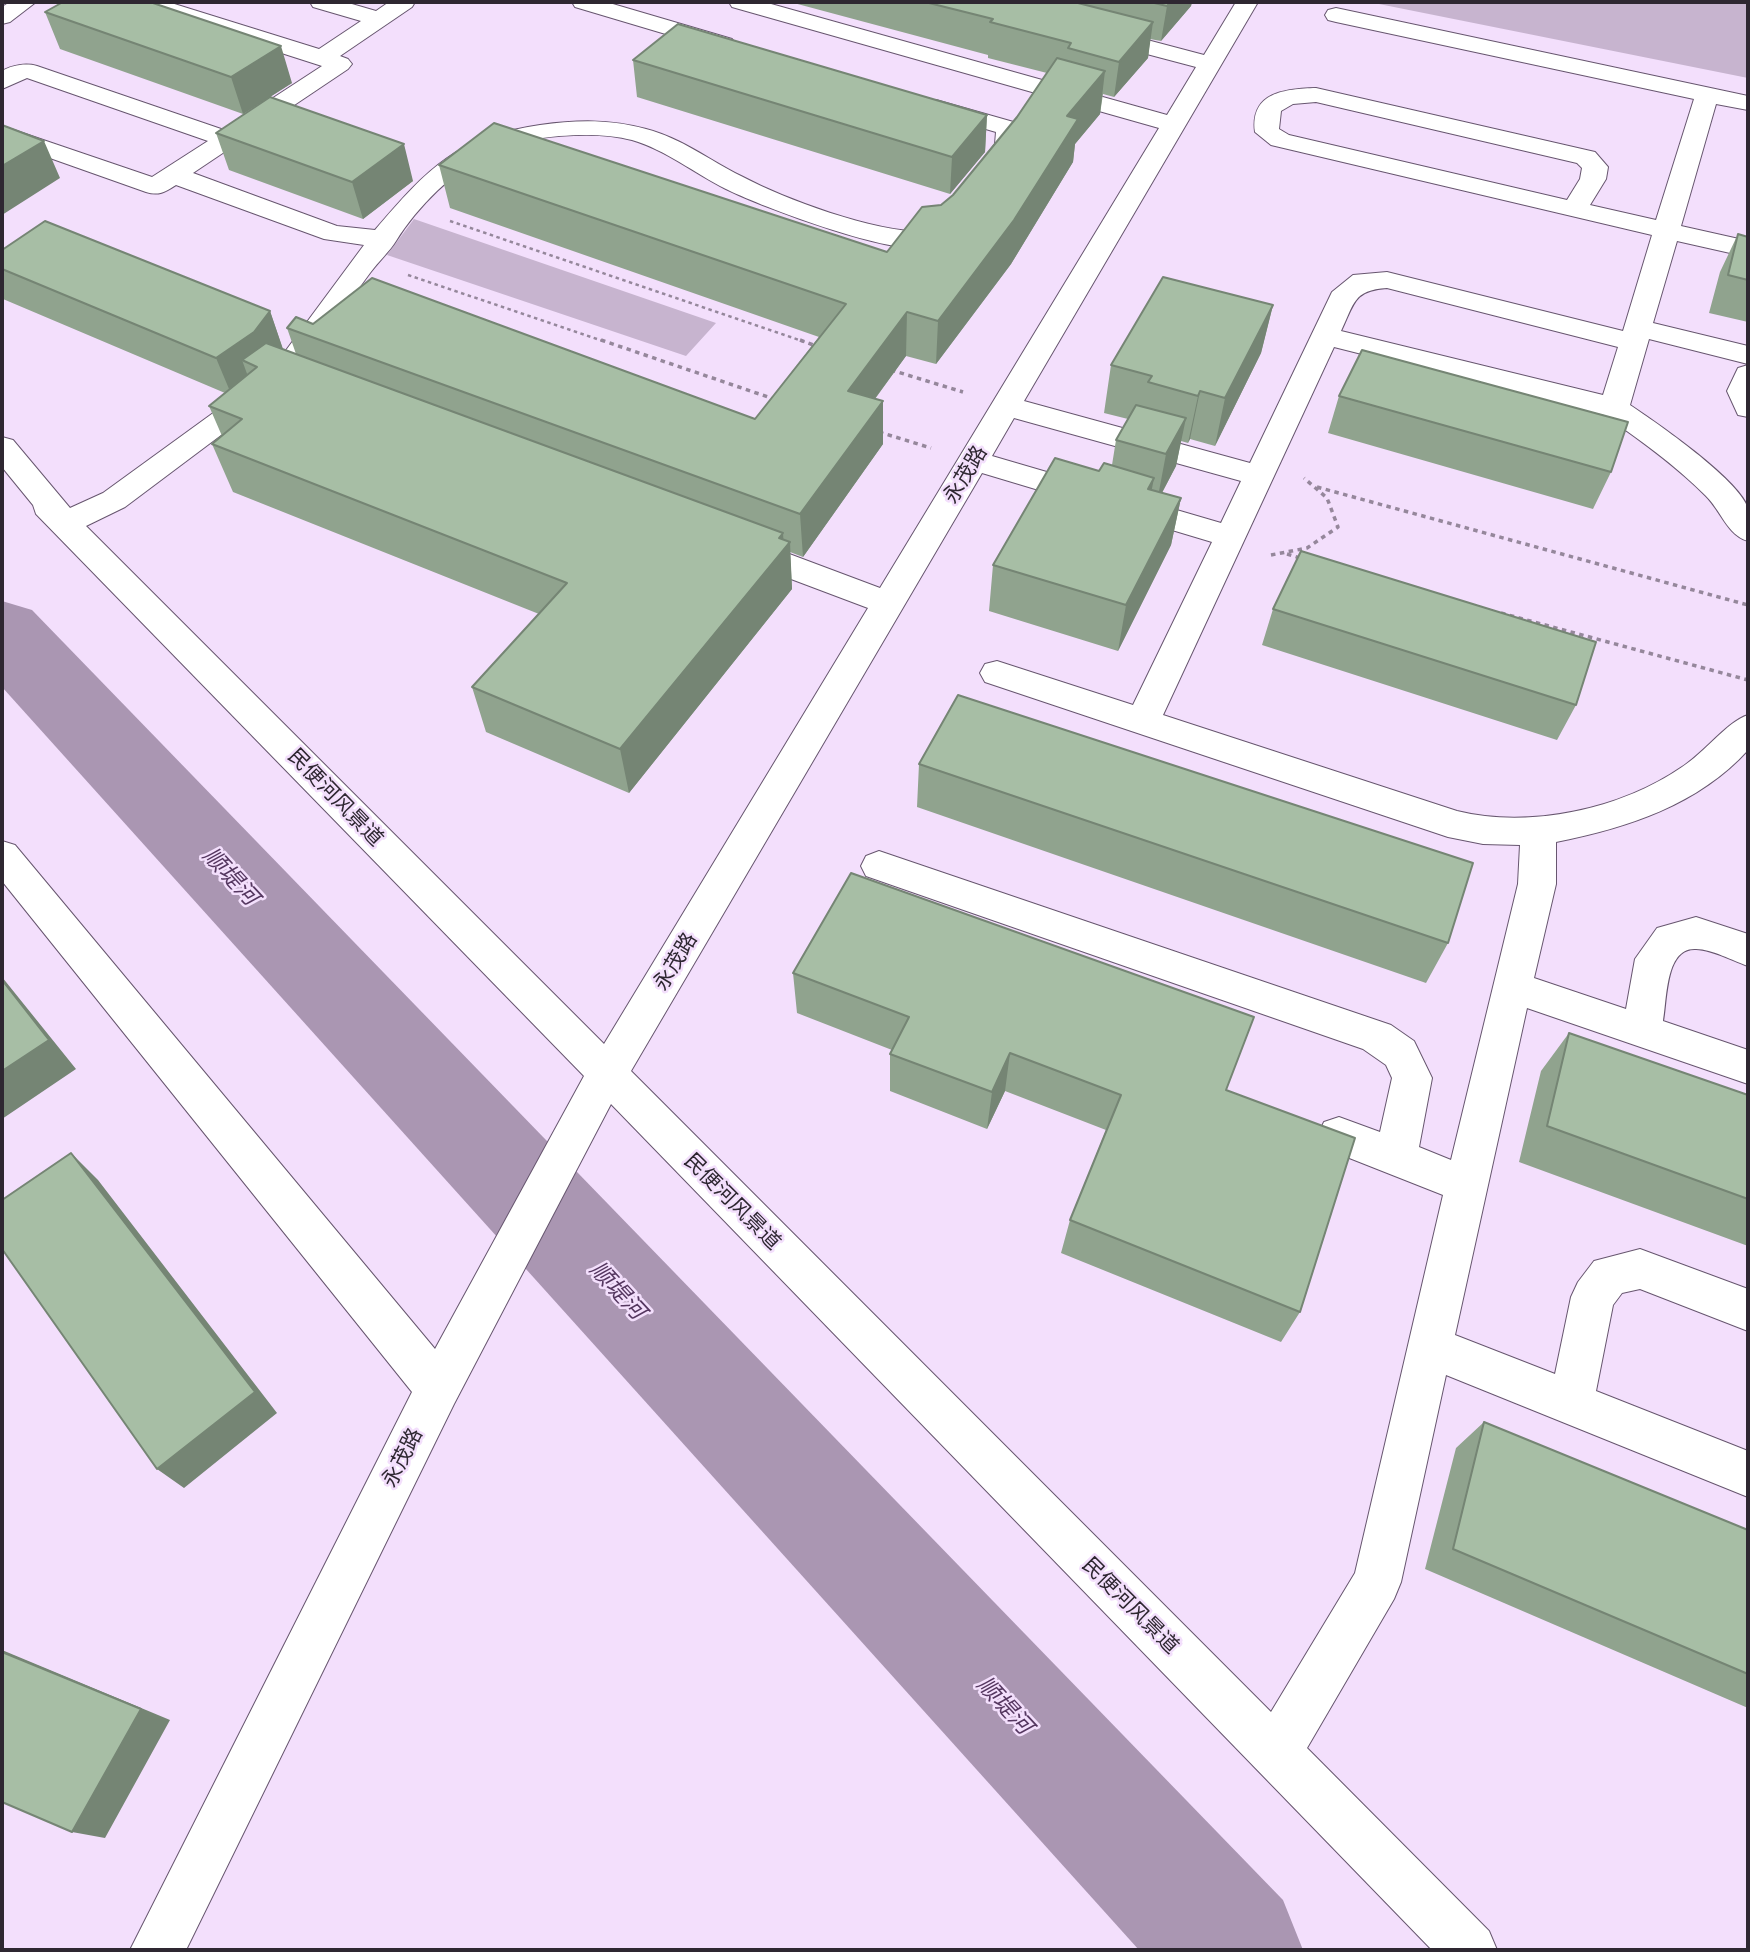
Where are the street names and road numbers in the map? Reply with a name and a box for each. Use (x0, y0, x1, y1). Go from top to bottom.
street label: 永茂路 (939, 442, 993, 508)
street label: 民便河风景道 (282, 744, 388, 852)
street label: 永茂路 (649, 929, 703, 995)
street label: 民便河风景道 (679, 1149, 785, 1255)
street label: 永茂路 (377, 1424, 429, 1492)
street label: 民便河风景道 (1077, 1553, 1183, 1659)

